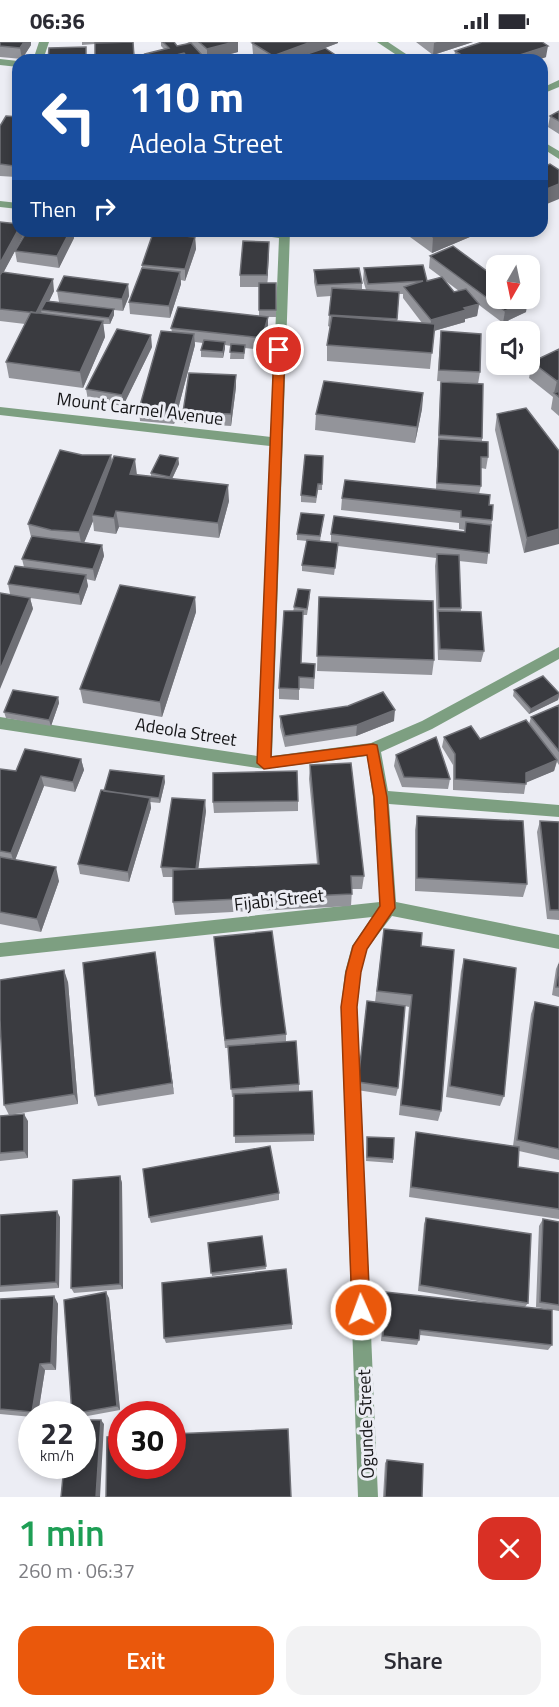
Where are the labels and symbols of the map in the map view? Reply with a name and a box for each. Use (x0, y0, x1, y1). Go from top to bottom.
north arrow (486, 255, 540, 309)
pin (253, 324, 304, 375)
street label: Mount Carmel Avenue (55, 385, 225, 432)
street label: Adeola Street (133, 710, 239, 753)
street label: Fijabi Street (233, 881, 326, 918)
position arrow (329, 1278, 393, 1342)
street label: Ogunde Street (350, 1368, 381, 1479)
speed limit sign: 30 (108, 1401, 186, 1479)

